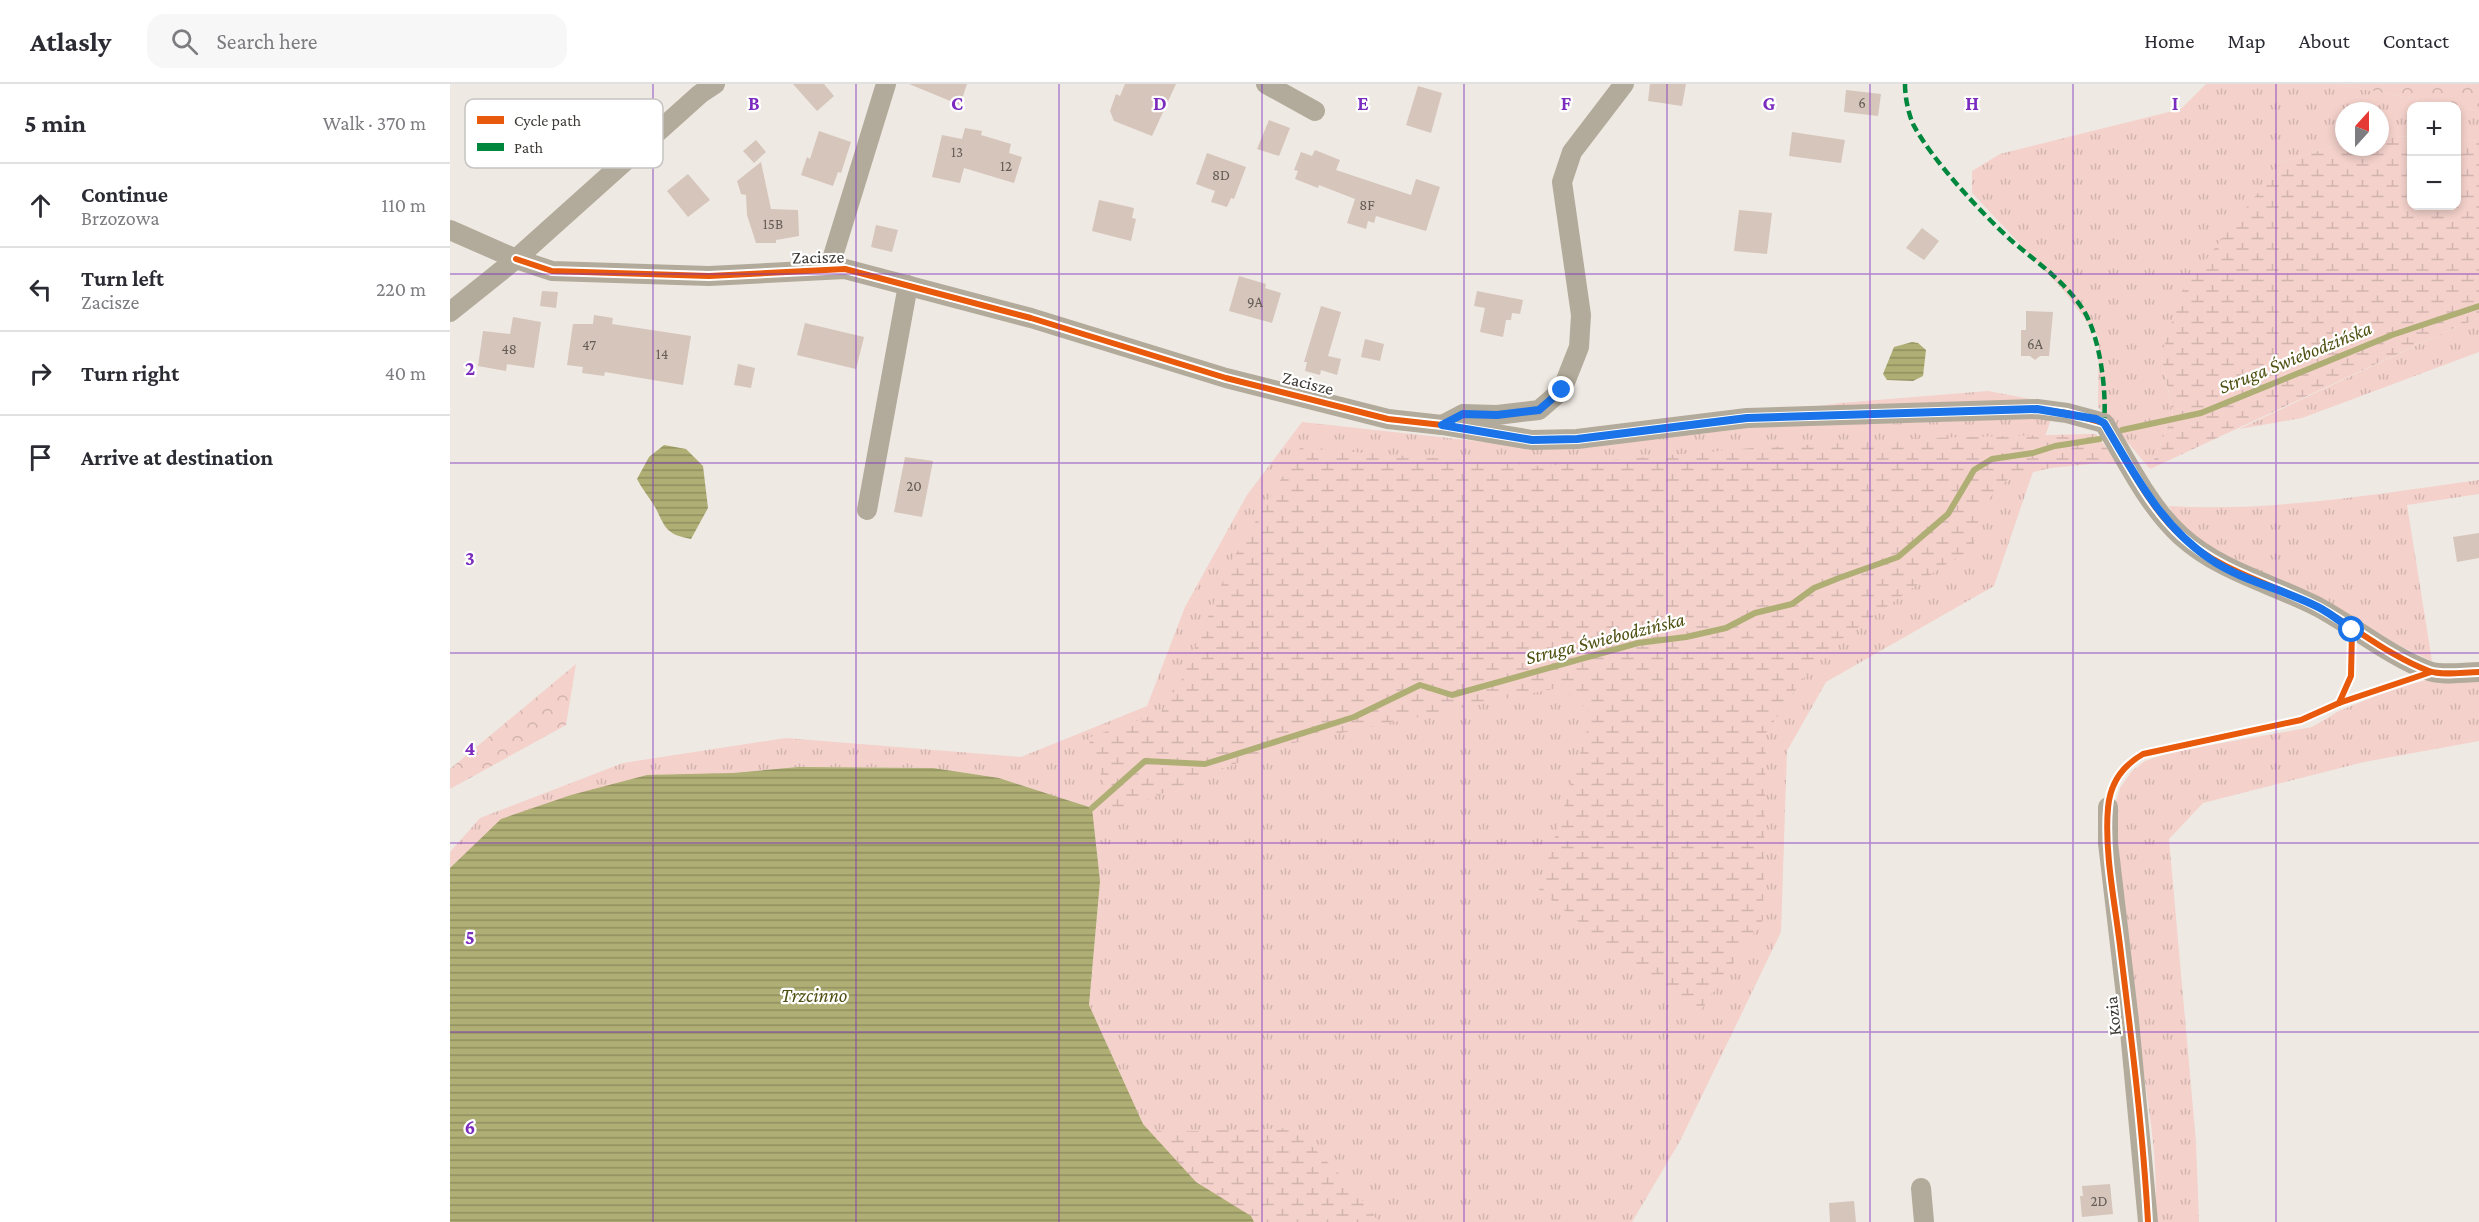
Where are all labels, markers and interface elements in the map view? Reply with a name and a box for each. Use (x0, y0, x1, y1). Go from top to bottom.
search box (147, 14, 567, 68)
icon: search (168, 25, 201, 58)
text: Atlasly (30, 26, 111, 57)
text: Search here (216, 29, 317, 54)
text: Home (2144, 29, 2194, 53)
text: Map (2227, 29, 2266, 53)
text: About (2299, 29, 2350, 53)
text: Contact (2383, 29, 2449, 53)
text: B (748, 92, 760, 114)
text: C (951, 92, 963, 114)
text: D (1153, 92, 1167, 114)
text: E (1357, 92, 1369, 114)
text: F (1561, 92, 1572, 114)
text: G (1763, 92, 1776, 114)
text: H (1965, 92, 1979, 114)
text: I (2172, 92, 2179, 114)
house number: 6 (1858, 95, 1866, 111)
legend (465, 99, 663, 168)
north arrow (2335, 102, 2389, 156)
map controls (2407, 102, 2461, 210)
button: + (2407, 102, 2461, 156)
text: 5 min (24, 109, 86, 138)
text: Walk · 370 m (323, 112, 426, 134)
text: Cycle path (514, 112, 581, 130)
text: Path (514, 139, 544, 156)
house number: 13 (951, 144, 963, 160)
button: − (2407, 156, 2461, 210)
house number: 12 (1000, 158, 1012, 174)
house number: 8D (1212, 167, 1230, 183)
text: Continue (81, 182, 168, 207)
icon: ahead (24, 189, 57, 222)
text: 110 m (382, 194, 426, 216)
house number: 8F (1359, 197, 1375, 213)
text: Brzozowa (81, 207, 160, 229)
house number: 15B (763, 216, 783, 232)
street label: Zacisze (792, 247, 844, 267)
text: Turn left (81, 266, 164, 291)
icon: left (24, 273, 57, 306)
text: 220 m (376, 278, 426, 300)
text: Zacisze (81, 291, 139, 313)
house number: 9A (1247, 294, 1263, 310)
water label: Struga Świebodzińska (2215, 316, 2375, 399)
house number: 6A (2027, 336, 2043, 352)
house number: 47 (582, 337, 596, 353)
house number: 48 (501, 341, 517, 357)
house number: 14 (656, 346, 668, 362)
icon: right (24, 357, 57, 390)
text: 2 (465, 357, 475, 379)
text: Turn right (81, 361, 179, 386)
text: 40 m (385, 362, 426, 384)
street label: Zacisze (1280, 367, 1336, 399)
route end (1548, 376, 1574, 402)
icon: arrive (24, 441, 57, 474)
text: Arrive at destination (81, 445, 273, 470)
house number: 20 (906, 478, 922, 494)
text: 3 (465, 547, 475, 569)
water label: Struga Świebodzińska (1523, 608, 1687, 669)
route start (2338, 616, 2364, 642)
text: 4 (465, 737, 476, 759)
text: 5 (465, 926, 475, 948)
water label: Trzcinno (781, 984, 847, 1006)
street label: Kozia (2101, 995, 2125, 1037)
text: 6 (465, 1116, 475, 1138)
house number: 2D (2090, 1193, 2108, 1209)

